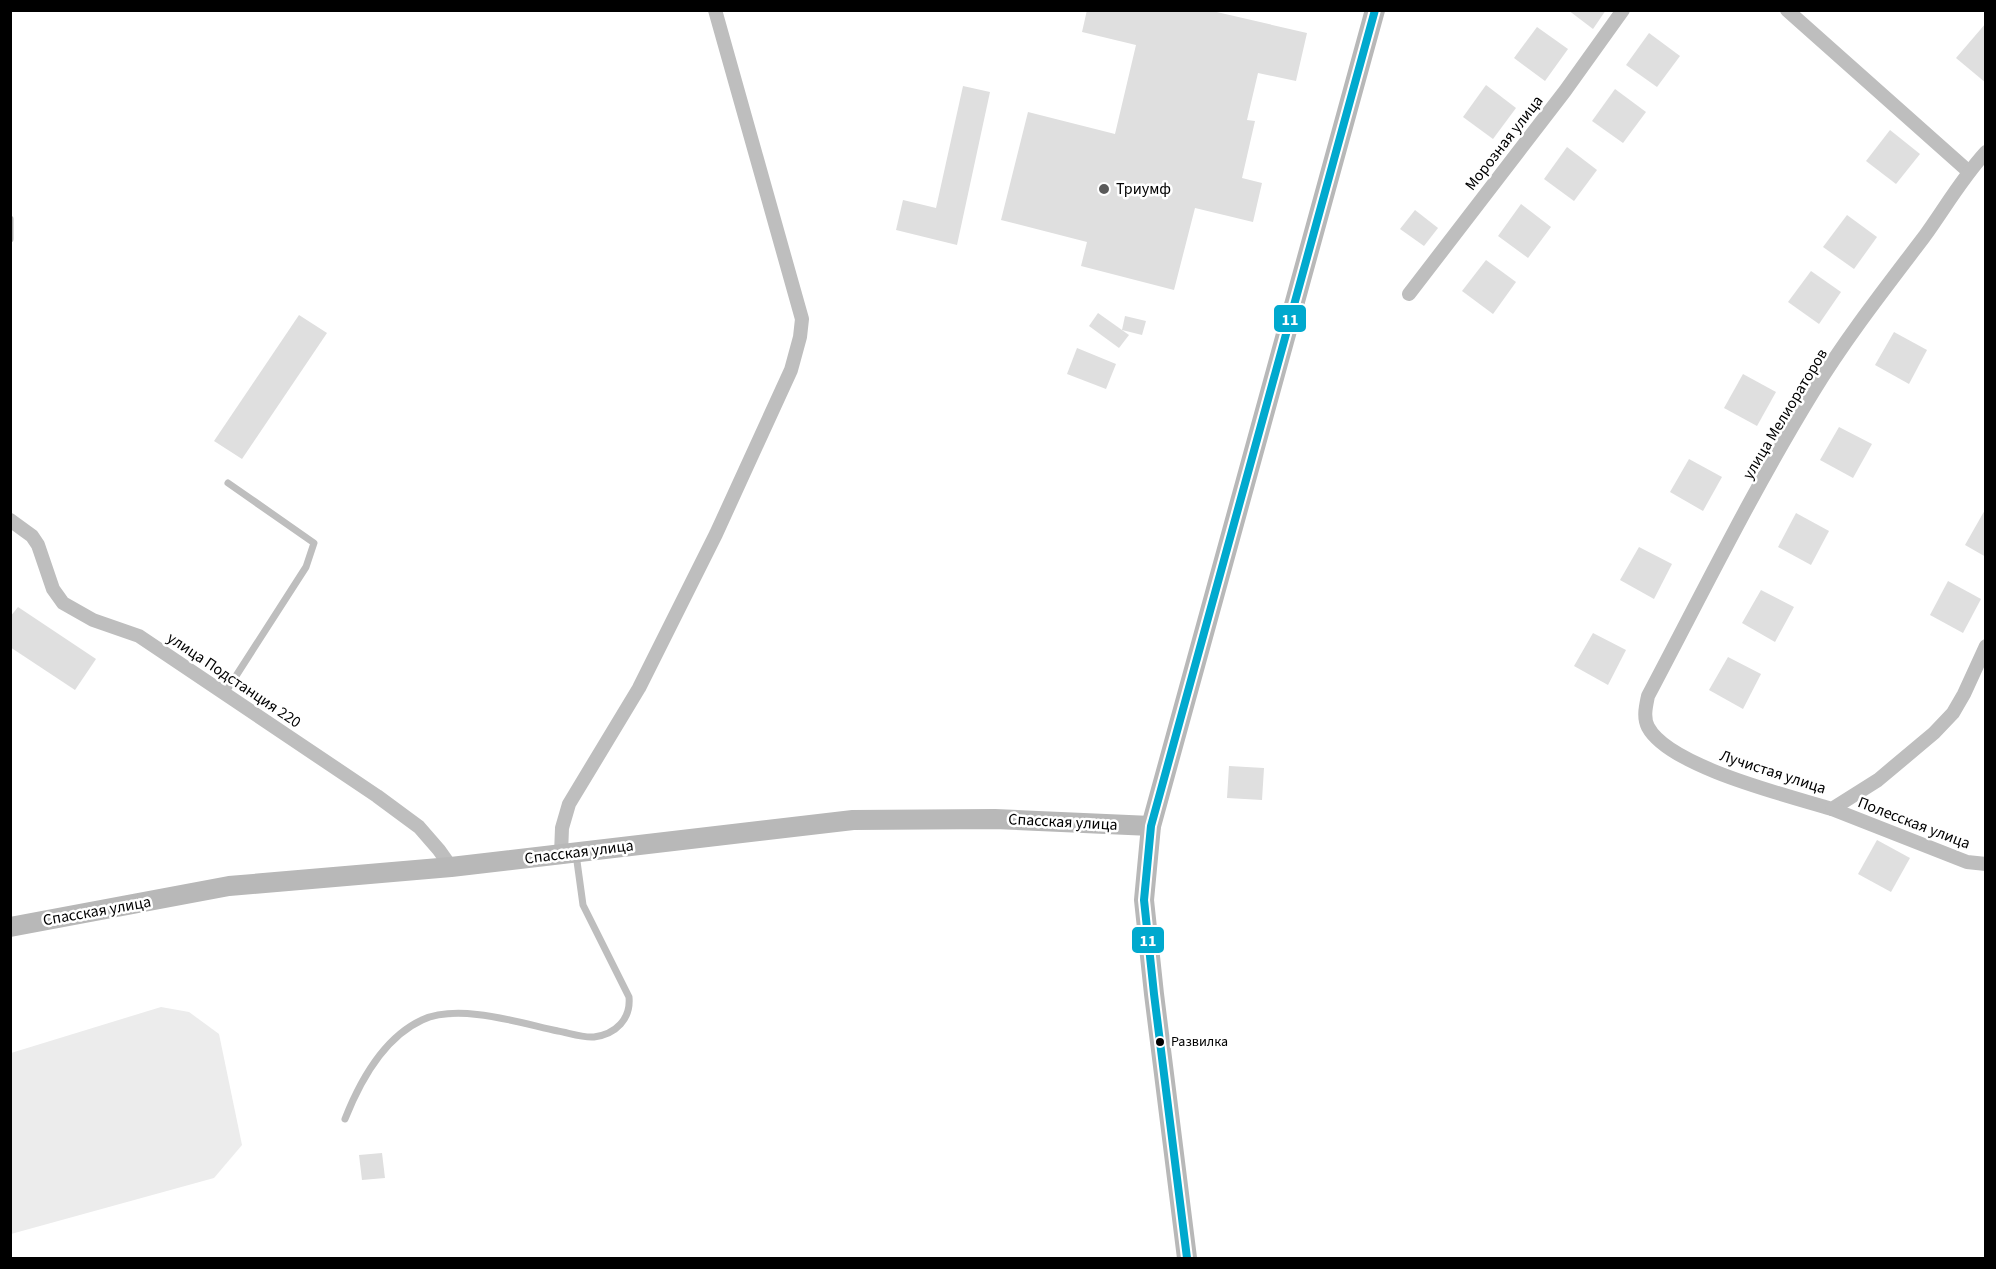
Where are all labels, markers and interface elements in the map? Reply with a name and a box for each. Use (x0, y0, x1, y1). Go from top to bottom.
street label: Морозная улица (1460, 91, 1548, 195)
place label: Триумф (1116, 178, 1171, 200)
marker: Триумф (1097, 182, 1111, 196)
line badge: 11 (1273, 304, 1307, 333)
text: 11 (1282, 309, 1298, 331)
street label: улица Мелиораторов (1737, 345, 1833, 483)
street label: улица Подстанция 220 (163, 627, 305, 733)
street label: Лучистая улица (1717, 744, 1829, 800)
street label: Полесская улица (1855, 791, 1973, 855)
street label: Спасская улица (1008, 808, 1118, 836)
street label: Спасская улица (523, 834, 635, 870)
street label: Спасская улица (41, 891, 153, 931)
line badge: 11 (1131, 926, 1165, 954)
text: 11 (1140, 930, 1156, 952)
place label: Развилка (1171, 1032, 1228, 1052)
marker: Развилка (1154, 1036, 1166, 1048)

